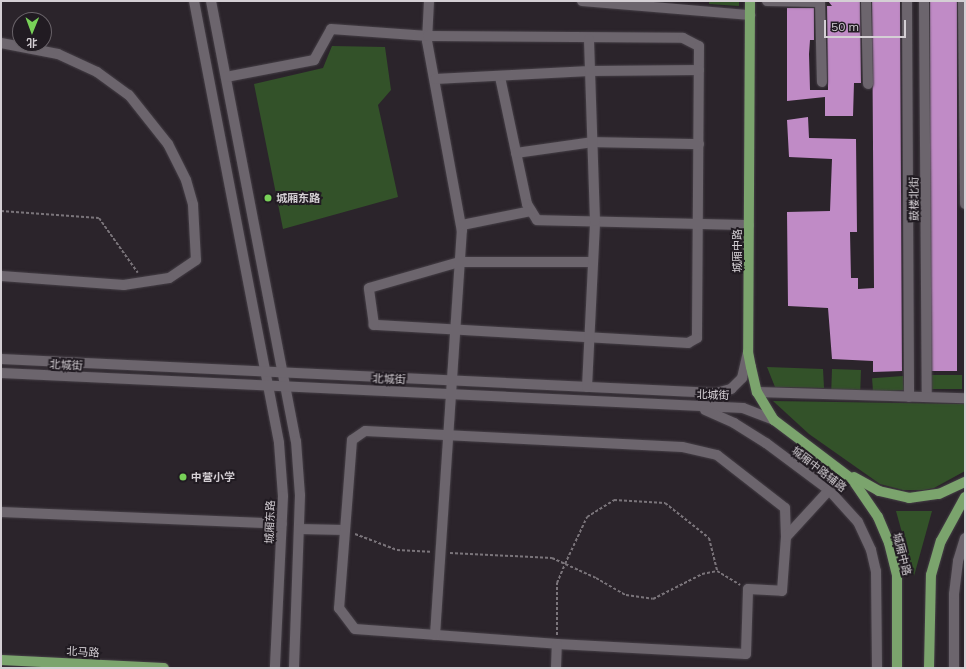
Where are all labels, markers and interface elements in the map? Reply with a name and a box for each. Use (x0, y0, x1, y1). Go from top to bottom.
north arrow (12, 12, 52, 52)
scale bar (826, 12, 908, 38)
text: 50 m (831, 19, 859, 34)
text: 北 (26, 36, 37, 50)
street label: 鼓楼北街 (907, 177, 921, 221)
place label: 城厢东路 (276, 191, 320, 205)
marker: 城厢东路 (263, 193, 273, 203)
street label: 城厢中路 (730, 229, 744, 273)
street label: 北城街 (49, 358, 83, 372)
street label: 北城街 (372, 372, 406, 386)
street label: 北城街 (696, 388, 730, 402)
street label: 城厢中路辅路 (789, 443, 849, 495)
place label: 中营小学 (191, 470, 235, 484)
marker: 中营小学 (178, 472, 188, 482)
street label: 城厢东路 (263, 500, 277, 544)
street label: 城厢中路 (890, 531, 914, 577)
street label: 北马路 (66, 645, 100, 659)

